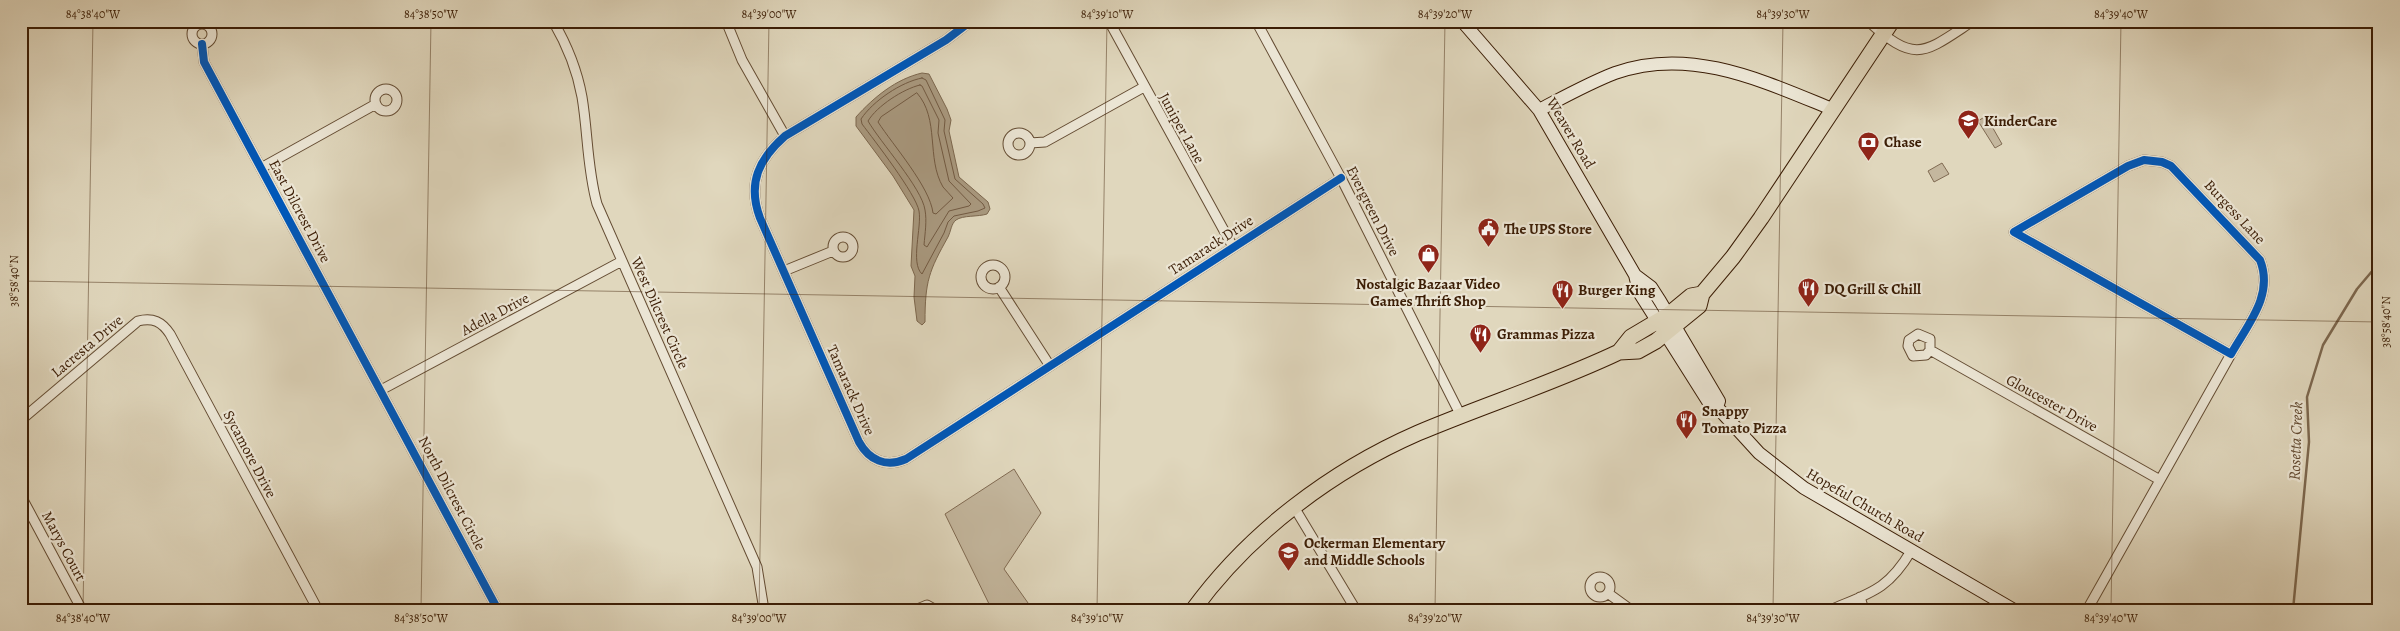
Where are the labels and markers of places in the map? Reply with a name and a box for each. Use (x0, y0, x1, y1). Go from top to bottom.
school or university icon: KinderCare (1956, 109, 1980, 140)
place label: KinderCare (1984, 111, 2057, 131)
bank icon: Chase (1856, 130, 1880, 161)
place label: Chase (1884, 132, 1922, 152)
public building icon: The UPS Store (1476, 217, 1500, 248)
place label: The UPS Store (1504, 219, 1592, 239)
shop icon: Nostalgic Bazaar Video Games Thrift Shop (1416, 243, 1440, 274)
place label: Nostalgic Bazaar Video Games Thrift Shop (1356, 274, 1500, 311)
restaurant icon: DQ Grill & Chill (1796, 277, 1820, 308)
restaurant icon: Burger King (1550, 278, 1574, 309)
place label: DQ Grill & Chill (1824, 279, 1921, 299)
place label: Burger King (1578, 280, 1656, 300)
restaurant icon: Grammas Pizza (1469, 322, 1493, 353)
place label: Grammas Pizza (1497, 324, 1596, 344)
place label: Snappy Tomato Pizza (1702, 401, 1787, 438)
restaurant icon: Snappy Tomato Pizza (1674, 408, 1698, 439)
place label: Ockerman Elementary and Middle Schools (1304, 533, 1446, 570)
school or university icon: Ockerman Elementary and Middle Schools (1276, 540, 1300, 571)

